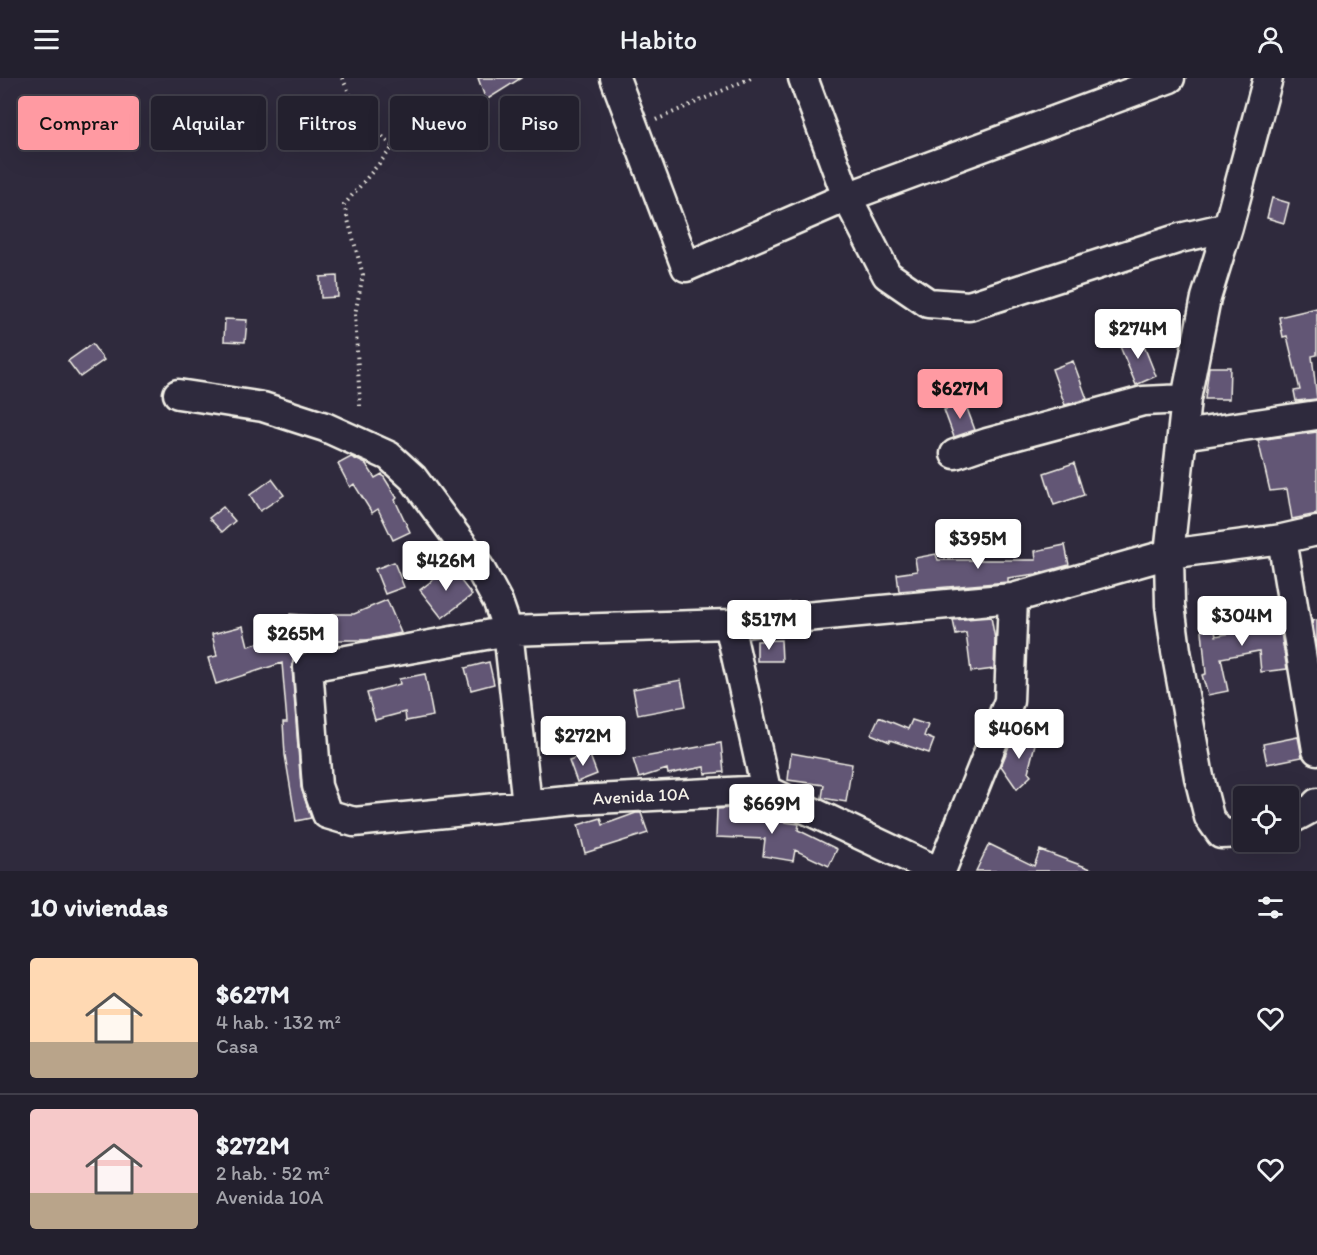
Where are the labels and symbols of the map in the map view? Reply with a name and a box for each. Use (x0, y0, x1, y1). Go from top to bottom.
pin: $274M (1096, 309, 1180, 360)
pin: $627M (918, 369, 1002, 420)
pin: $395M (936, 519, 1020, 570)
pin: $426M (404, 541, 488, 592)
pin: $304M (1200, 596, 1284, 647)
pin: $517M (727, 600, 811, 651)
pin: $265M (254, 614, 338, 665)
pin: $406M (977, 709, 1061, 760)
pin: $272M (541, 716, 625, 767)
street label: Avenida 10A (592, 782, 690, 810)
pin: $669M (730, 784, 814, 835)

